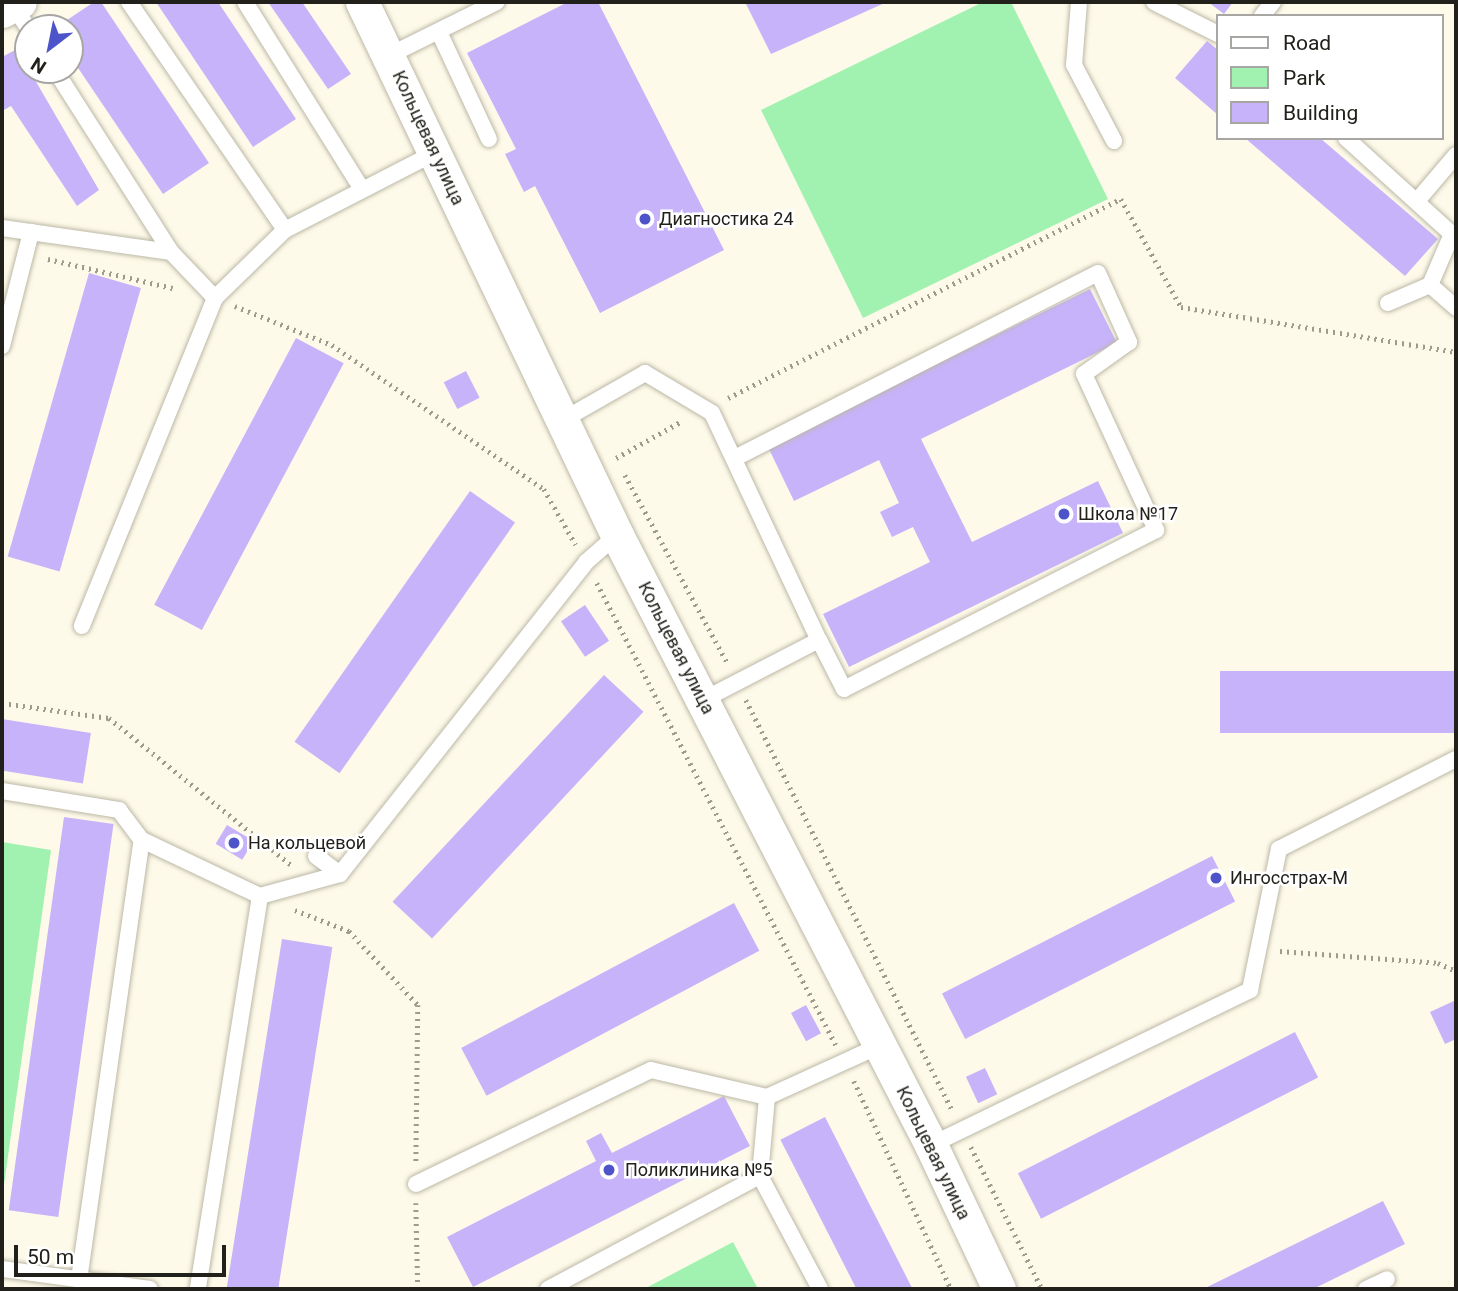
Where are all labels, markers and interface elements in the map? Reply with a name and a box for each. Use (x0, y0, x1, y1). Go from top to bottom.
north arrow (14, 14, 84, 84)
legend (1216, 14, 1444, 140)
text: Road (1283, 31, 1331, 55)
text: N (27, 52, 50, 79)
text: Park (1283, 66, 1325, 90)
street label: Кольцевая улица (387, 67, 469, 209)
text: Building (1283, 101, 1358, 125)
place label: Диагностика 24 (659, 208, 794, 230)
marker: Диагностика 24 (637, 211, 653, 227)
place label: Школа №17 (1078, 503, 1178, 525)
marker: Школа №17 (1056, 506, 1072, 522)
street label: Кольцевая улица (633, 578, 719, 718)
place label: На кольцевой (248, 832, 366, 854)
marker: На кольцевой (226, 835, 242, 851)
place label: Ингосстрах-М (1230, 867, 1348, 889)
marker: Ингосстрах-М (1208, 870, 1224, 886)
street label: Кольцевая улица (891, 1083, 975, 1223)
place label: Поликлиника №5 (625, 1159, 773, 1181)
marker: Поликлиника №5 (599, 1160, 619, 1180)
scale bar (18, 1232, 229, 1276)
text: 50 m (27, 1245, 74, 1269)

